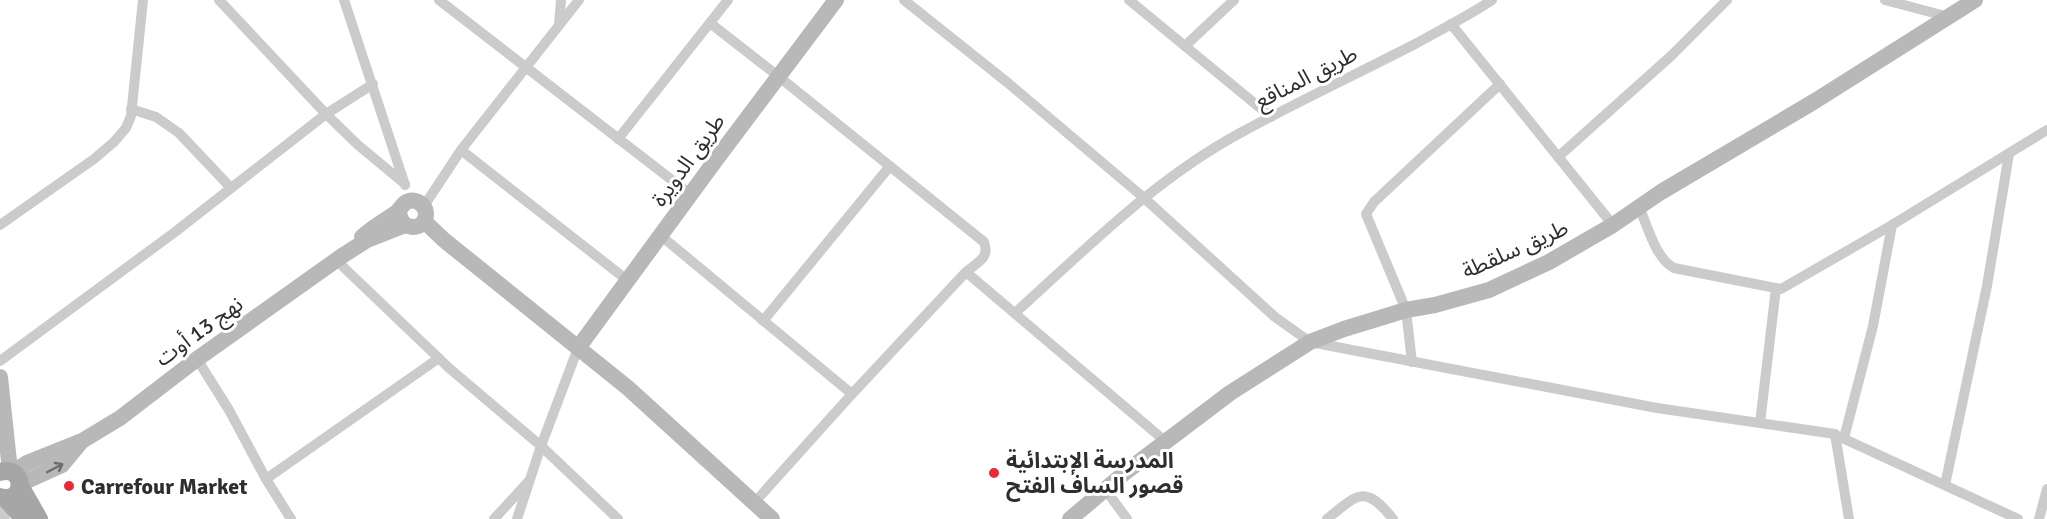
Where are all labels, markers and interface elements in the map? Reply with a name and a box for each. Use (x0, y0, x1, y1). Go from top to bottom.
street label: طريق المناقع (1250, 40, 1363, 117)
street label: طريق الدويرة (645, 108, 731, 212)
street label: طريق سلقطة (1458, 214, 1572, 284)
street label: نهج 13 أوت (150, 290, 250, 374)
place label: المدرسة الإبتدائية قصور الساف الفتح (1006, 447, 1183, 502)
one-way arrow (46, 461, 64, 473)
marker: المدرسة الإبتدائية قصور الساف الفتح (987, 466, 1001, 480)
place label: Carrefour Market (81, 473, 247, 500)
marker: Carrefour Market (62, 479, 76, 493)

